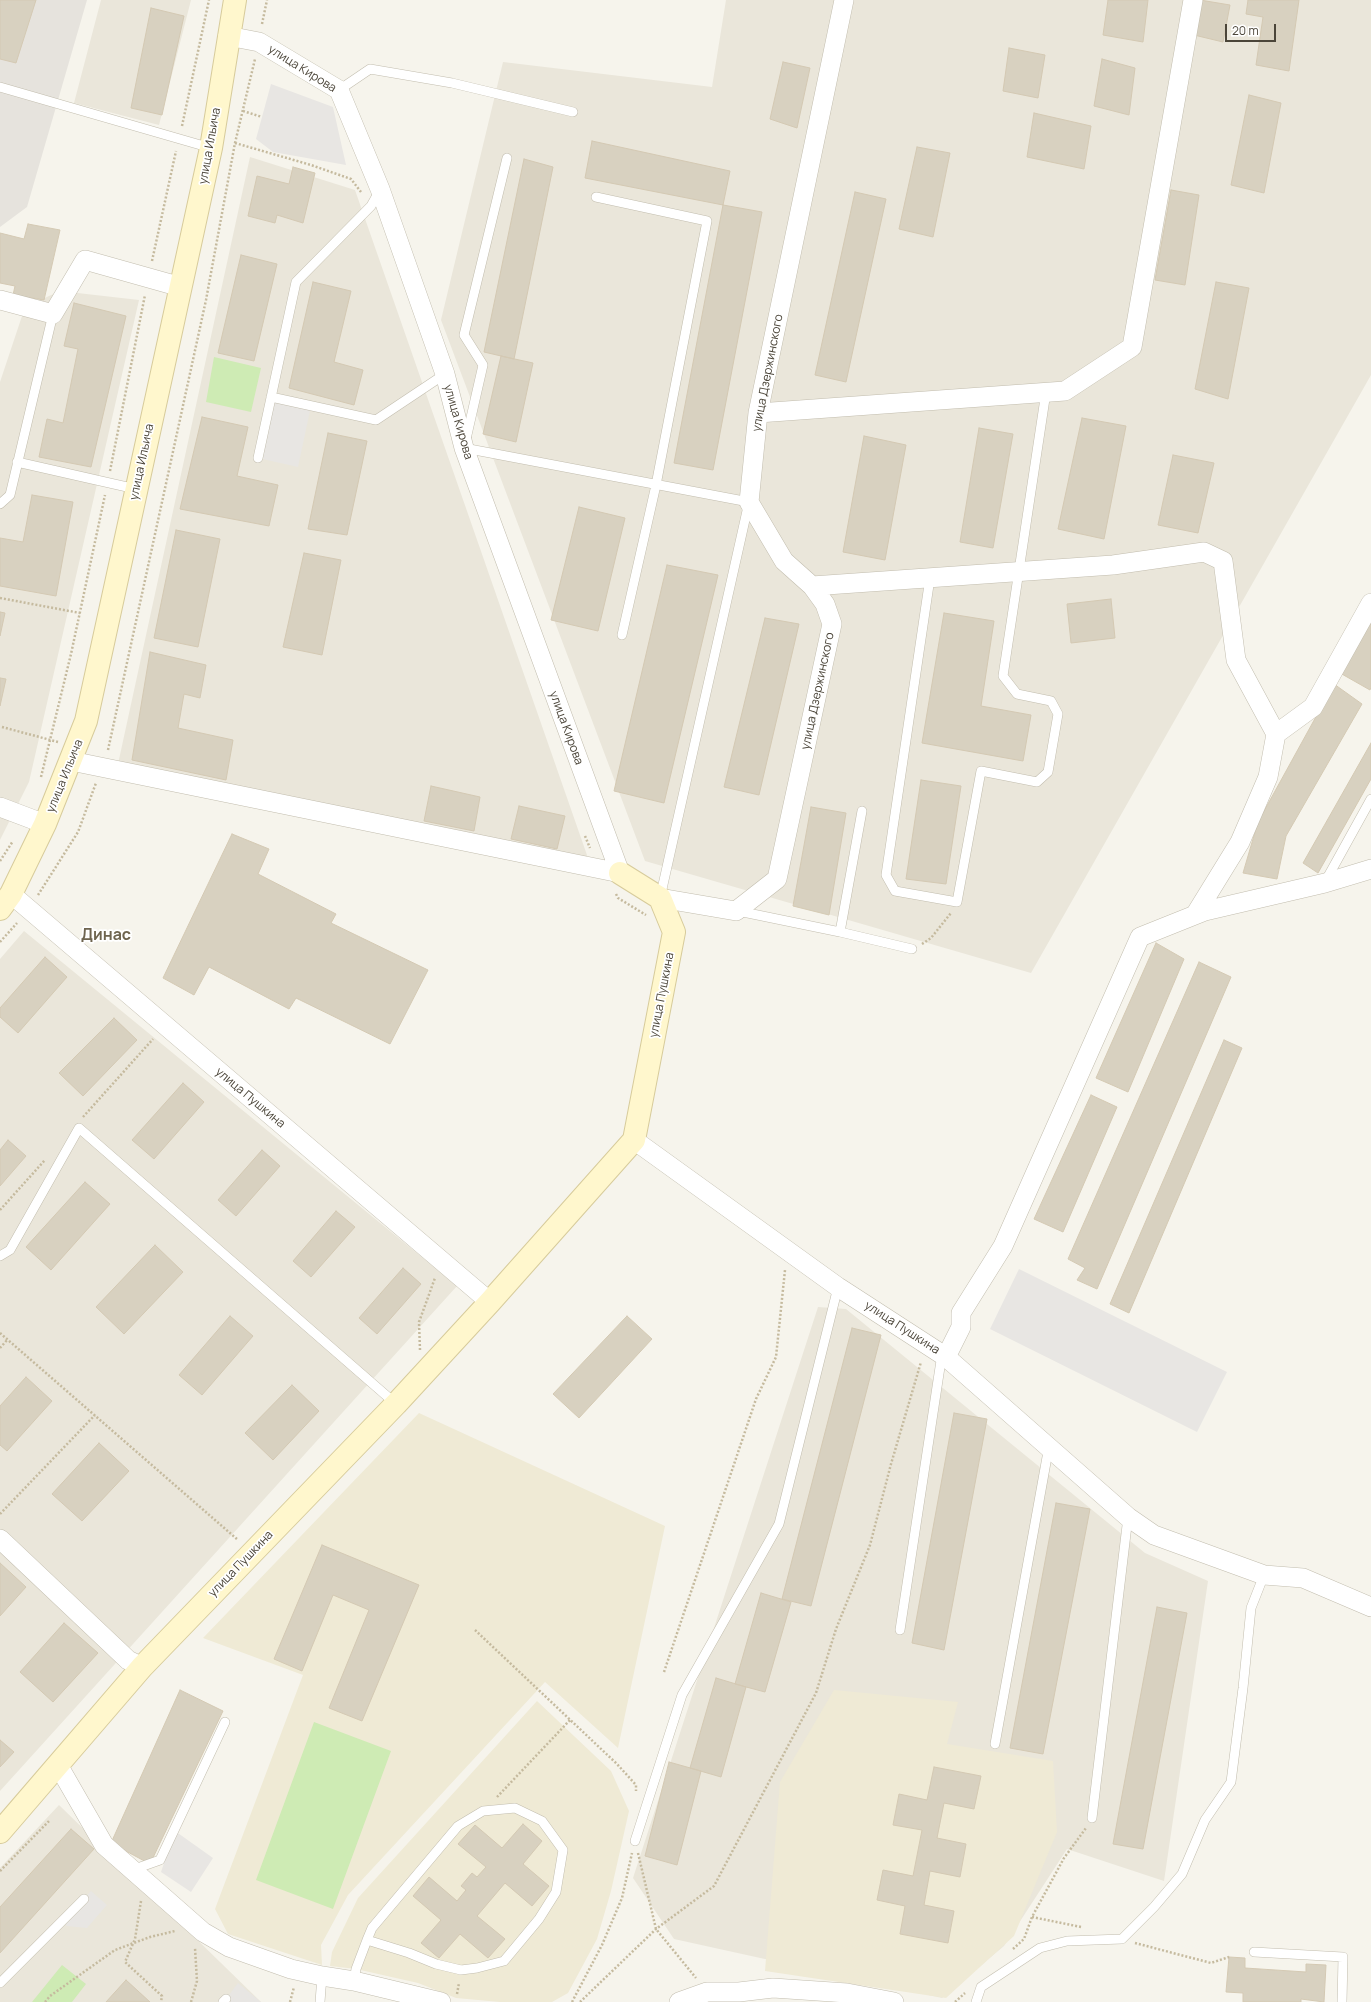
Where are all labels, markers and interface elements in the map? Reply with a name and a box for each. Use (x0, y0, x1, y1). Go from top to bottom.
scale bar (1227, 16, 1278, 42)
text: 20 m (1232, 22, 1259, 39)
street label: улица Кирова (265, 42, 339, 96)
street label: улица Ильича (196, 107, 224, 185)
street label: улица Дзержинского (750, 313, 786, 433)
street label: улица Кирова (440, 383, 476, 461)
street label: улица Ильича (127, 423, 157, 501)
street label: улица Дзержинского (799, 631, 837, 751)
street label: улица Кирова (546, 689, 586, 767)
street label: улица Ильича (44, 737, 86, 815)
district label: Динас (81, 926, 131, 946)
street label: улица Пушкина (647, 951, 677, 1039)
street label: улица Пушкина (212, 1065, 288, 1131)
street label: улица Пушкина (862, 1298, 942, 1358)
street label: улица Пушкина (206, 1528, 276, 1600)

